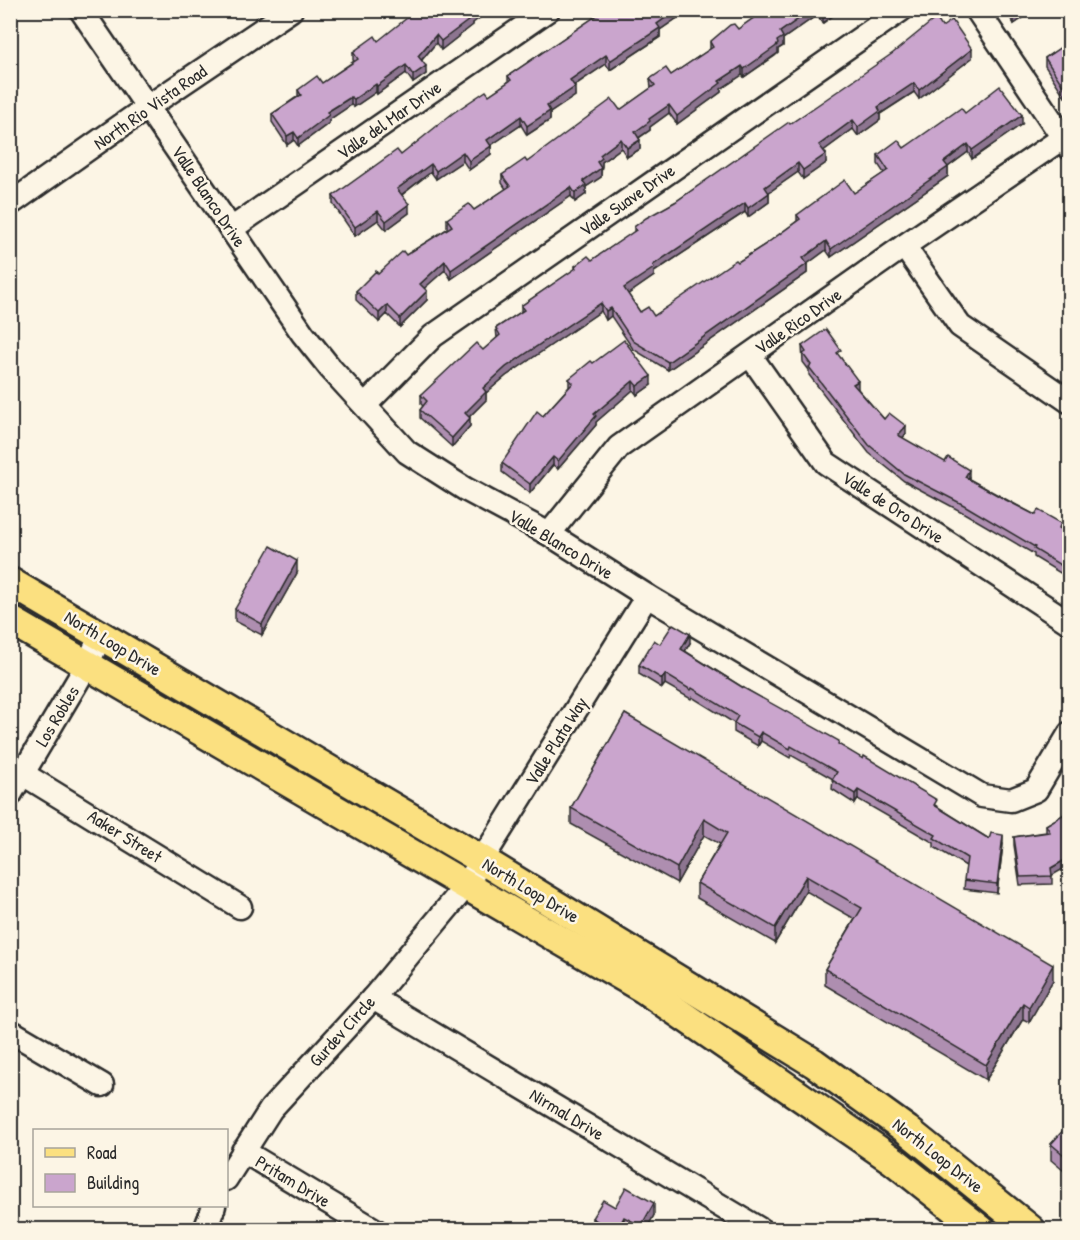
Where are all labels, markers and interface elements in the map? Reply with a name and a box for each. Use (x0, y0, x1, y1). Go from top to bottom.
street label: North Rio Vista Road (88, 59, 212, 155)
street label: Valle del Mar Drive (332, 75, 446, 165)
street label: Valle Blanco Drive (166, 140, 252, 252)
street label: Valle Suave Drive (574, 158, 680, 242)
street label: Valle Rico Drive (750, 282, 846, 360)
street label: Valle de Oro Drive (837, 465, 949, 549)
street label: Valle Blanco Drive (504, 503, 618, 585)
street label: North Loop Drive (60, 604, 166, 682)
street label: Los Robles (29, 681, 85, 751)
street label: Valle Plata Way (519, 692, 593, 790)
street label: Aaker Street (83, 803, 168, 869)
street label: North Loop Drive (478, 851, 584, 929)
street label: Gurdev Circle (303, 990, 381, 1072)
street label: Nirmal Drive (525, 1082, 609, 1146)
street label: North Loop Drive (888, 1112, 988, 1198)
legend (33, 1129, 228, 1207)
text: Road (87, 1140, 117, 1165)
street label: Pritam Drive (251, 1149, 335, 1213)
text: Building (87, 1170, 139, 1195)

